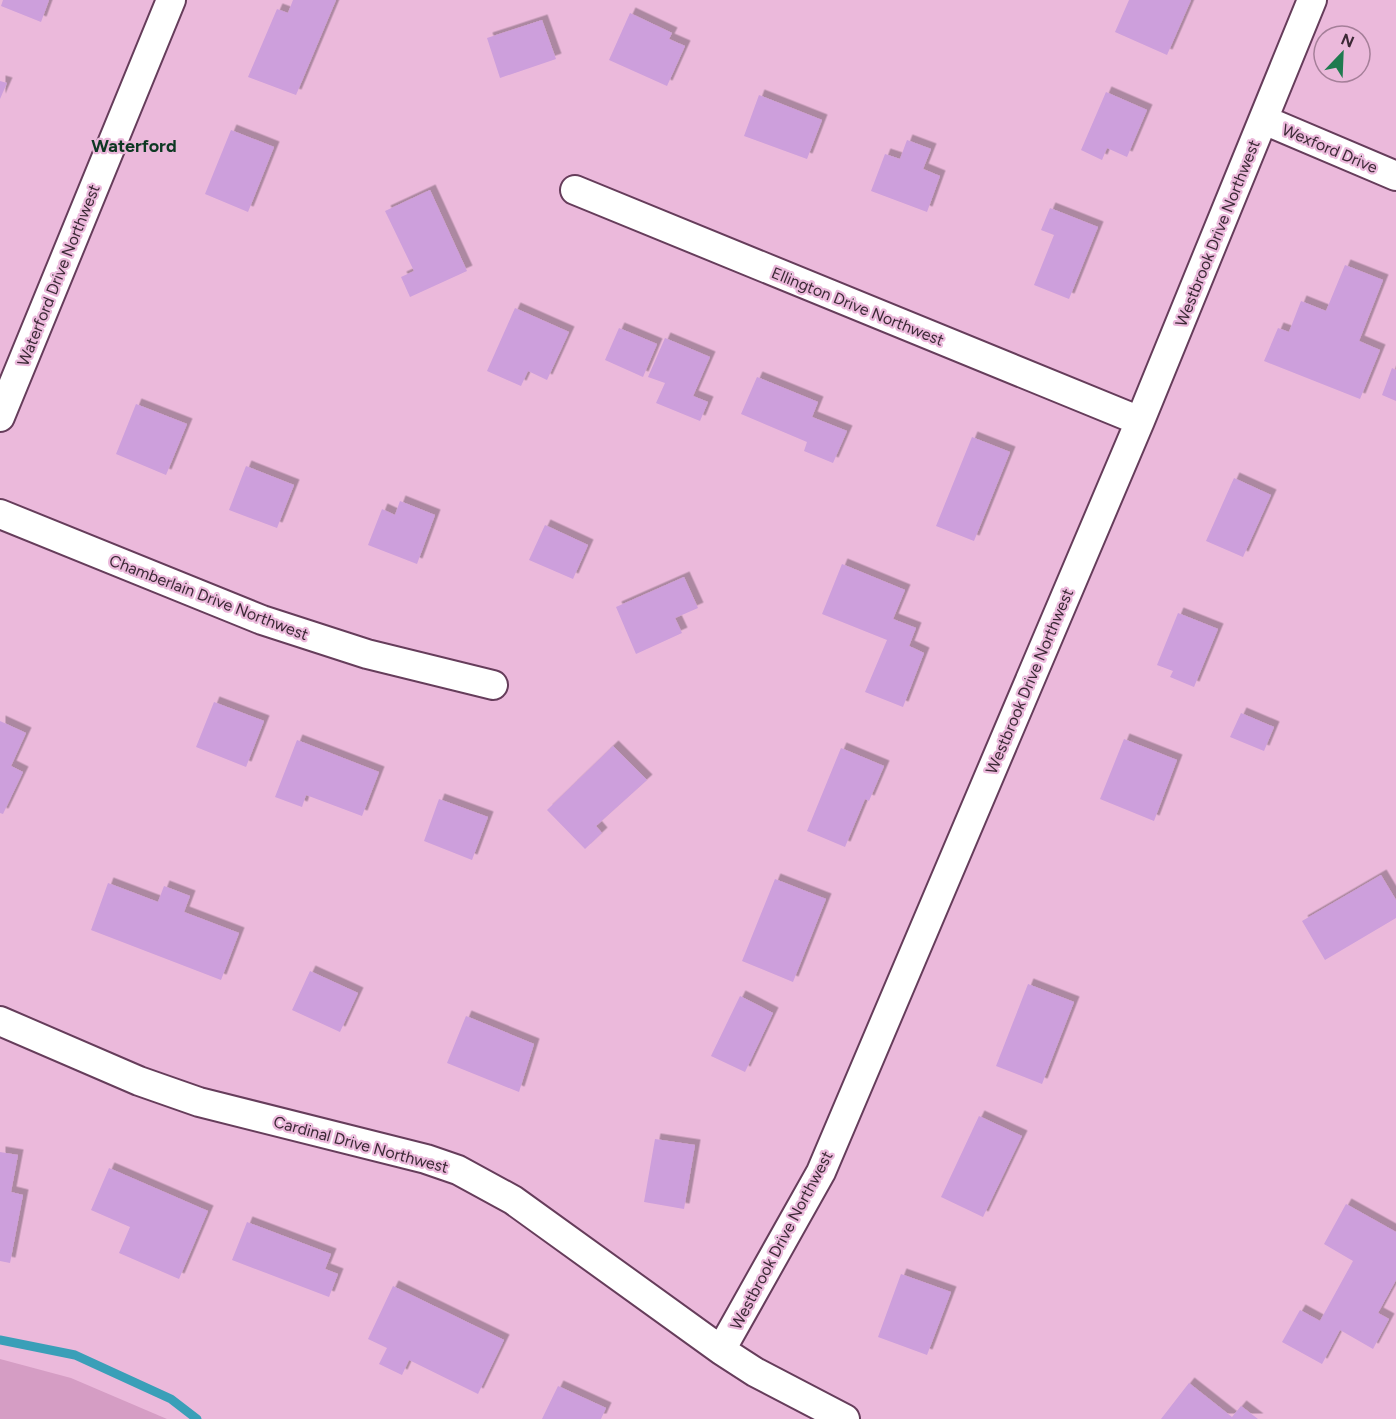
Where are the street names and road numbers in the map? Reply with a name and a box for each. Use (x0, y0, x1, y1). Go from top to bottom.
street label: Wexford Drive (1279, 120, 1381, 177)
street label: Westbrook Drive Northwest (1171, 137, 1264, 329)
street label: Waterford Drive Northwest (13, 182, 104, 369)
street label: Ellington Drive Northwest (769, 263, 947, 350)
street label: Chamberlain Drive Northwest (107, 551, 311, 644)
street label: Westbrook Drive Northwest (982, 586, 1077, 777)
street label: Cardinal Drive Northwest (271, 1112, 450, 1177)
street label: Westbrook Drive Northwest (726, 1148, 837, 1333)

